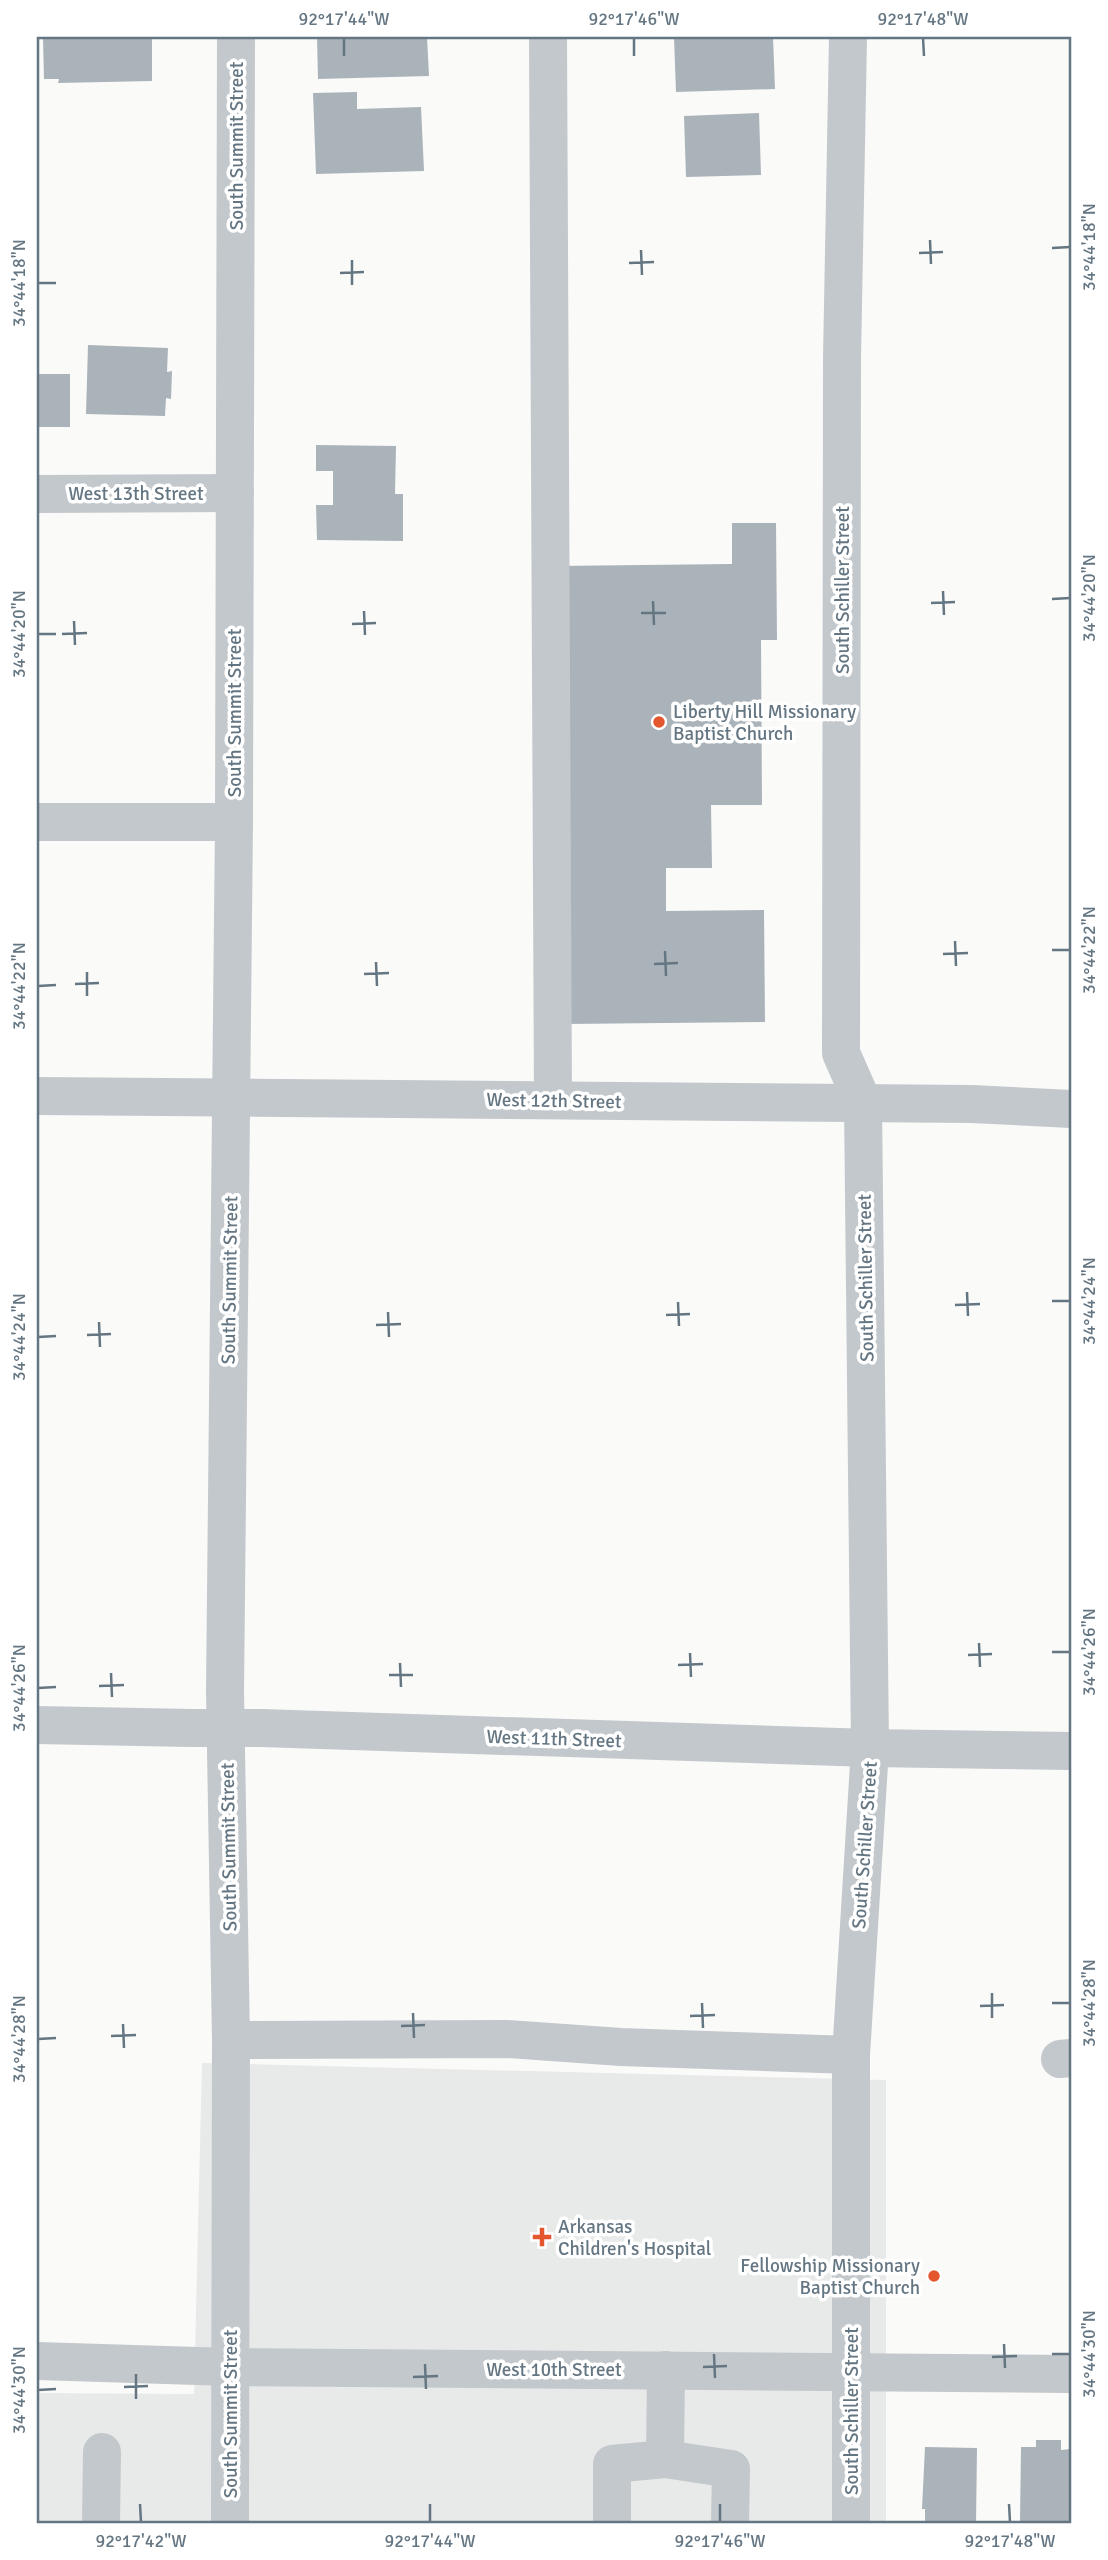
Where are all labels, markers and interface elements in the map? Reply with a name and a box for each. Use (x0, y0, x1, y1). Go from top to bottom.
text: 92°17'44"W (299, 8, 389, 30)
text: 92°17'46"W (589, 8, 679, 30)
text: 92°17'48"W (878, 8, 968, 30)
street label: South Summit Street (225, 61, 249, 230)
text: 34°44'18"N (1078, 203, 1100, 291)
text: 34°44'18"N (8, 239, 30, 327)
street label: West 13th Street (68, 482, 204, 506)
street label: South Schiller Street (831, 506, 855, 674)
text: 34°44'20"N (1078, 554, 1100, 642)
text: 34°44'20"N (8, 590, 30, 678)
street label: South Summit Street (223, 628, 247, 797)
place label: Liberty Hill Missionary Baptist Church (673, 700, 856, 746)
marker: Liberty Hill Missionary Baptist Church (651, 714, 667, 730)
text: 34°44'22"N (1078, 906, 1100, 994)
text: 34°44'22"N (8, 942, 30, 1030)
street label: West 12th Street (486, 1088, 622, 1114)
street label: South Schiller Street (853, 1193, 879, 1362)
street label: South Summit Street (217, 1195, 243, 1365)
text: 34°44'24"N (1078, 1257, 1100, 1345)
text: 34°44'24"N (8, 1293, 30, 1381)
text: 34°44'26"N (1078, 1608, 1100, 1696)
text: 34°44'26"N (8, 1644, 30, 1732)
street label: West 11th Street (486, 1725, 622, 1753)
street label: South Schiller Street (847, 1760, 883, 1930)
street label: South Summit Street (216, 1762, 242, 1931)
text: 34°44'28"N (1078, 1959, 1100, 2047)
text: 34°44'28"N (8, 1995, 30, 2083)
place label: Arkansas Children's Hospital (558, 2215, 711, 2261)
marker: Arkansas Children's Hospital (532, 2227, 552, 2247)
place label: Fellowship Missionary Baptist Church (740, 2254, 920, 2300)
marker: Fellowship Missionary Baptist Church (926, 2268, 942, 2284)
text: 34°44'30"N (1078, 2310, 1100, 2398)
street label: South Schiller Street (840, 2327, 864, 2495)
street label: South Summit Street (219, 2329, 243, 2498)
text: 34°44'30"N (8, 2346, 30, 2434)
street label: West 10th Street (486, 2358, 622, 2382)
text: 92°17'42"W (96, 2530, 186, 2552)
text: 92°17'44"W (385, 2530, 475, 2552)
text: 92°17'46"W (675, 2530, 765, 2552)
text: 92°17'48"W (965, 2530, 1055, 2552)

